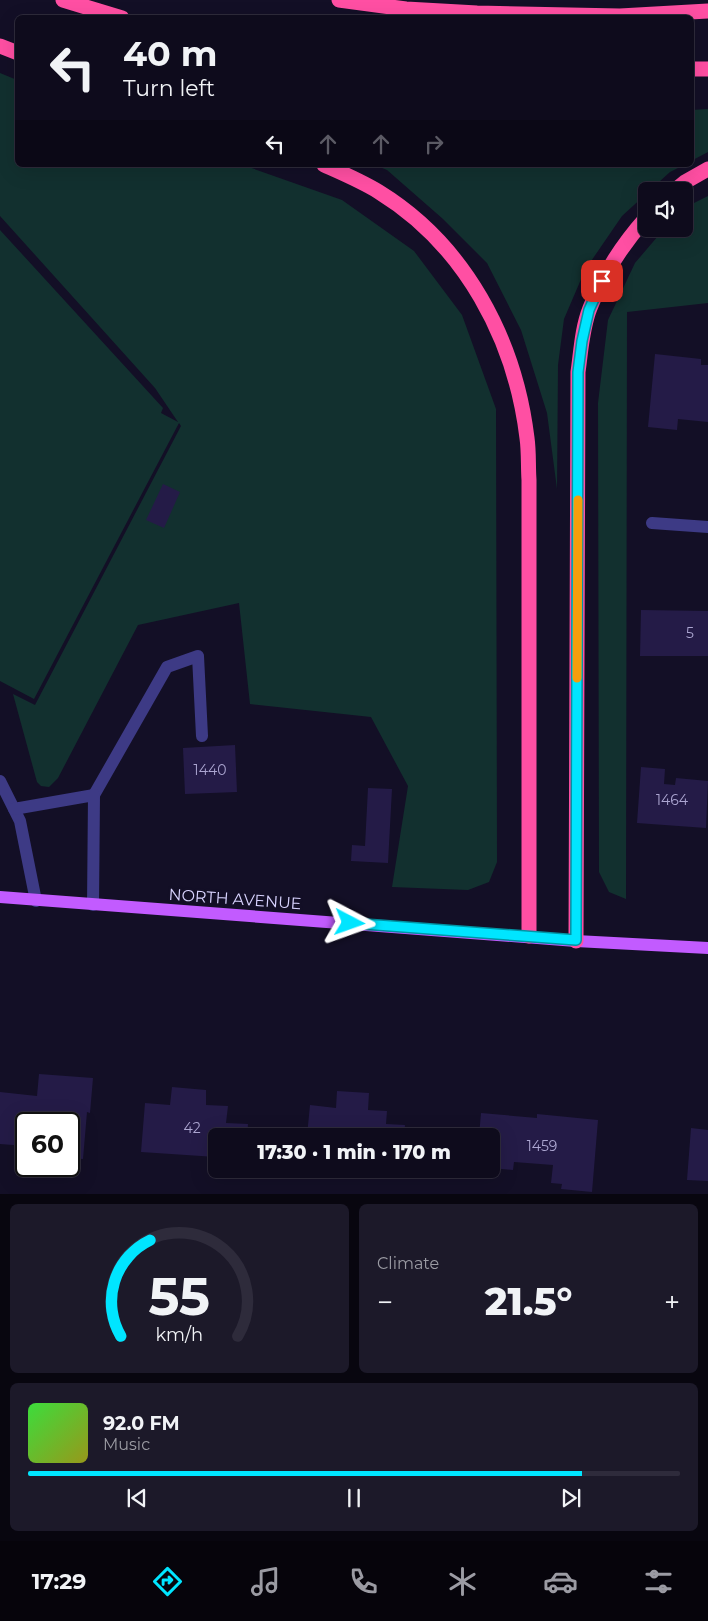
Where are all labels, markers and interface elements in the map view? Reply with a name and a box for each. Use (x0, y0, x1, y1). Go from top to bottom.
text: 40 m (123, 32, 218, 75)
icon: left (40, 35, 105, 100)
text: Turn left (123, 75, 215, 102)
icon: left (261, 130, 289, 158)
icon: ahead (314, 130, 342, 158)
icon: ahead (367, 130, 395, 158)
icon: right (420, 130, 448, 158)
map controls (638, 182, 693, 237)
button: sound (638, 182, 693, 237)
pin (581, 260, 623, 302)
icon: arrive (588, 267, 616, 295)
house number: 5 (686, 624, 694, 642)
house number: 1440 (194, 761, 226, 779)
house number: 1464 (656, 791, 689, 809)
street label: NORTH AVENUE (168, 885, 302, 913)
position arrow (323, 896, 375, 948)
speed limit sign: 60 (15, 1112, 80, 1177)
house number: 42 (183, 1119, 201, 1137)
house number: 1459 (527, 1137, 557, 1155)
text: 17:30 · 1 min · 170 m (257, 1141, 451, 1164)
text: Climate (377, 1254, 439, 1273)
text: 55 (149, 1265, 210, 1328)
text: 21.5° (485, 1278, 572, 1325)
text: − (377, 1285, 393, 1319)
text: + (664, 1285, 680, 1319)
text: km/h (156, 1324, 203, 1345)
text: 92.0 FM (103, 1412, 180, 1435)
text: Music (103, 1435, 150, 1454)
icon: previous (123, 1484, 151, 1512)
icon: pause (340, 1484, 368, 1512)
icon: next (557, 1484, 585, 1512)
icon: directions (150, 1564, 185, 1599)
icon: music (248, 1564, 283, 1599)
icon: phone (346, 1564, 381, 1599)
icon: climate (445, 1564, 480, 1599)
icon: car (543, 1564, 578, 1599)
icon: filters (641, 1564, 676, 1599)
text: 17:29 (32, 1568, 86, 1595)

